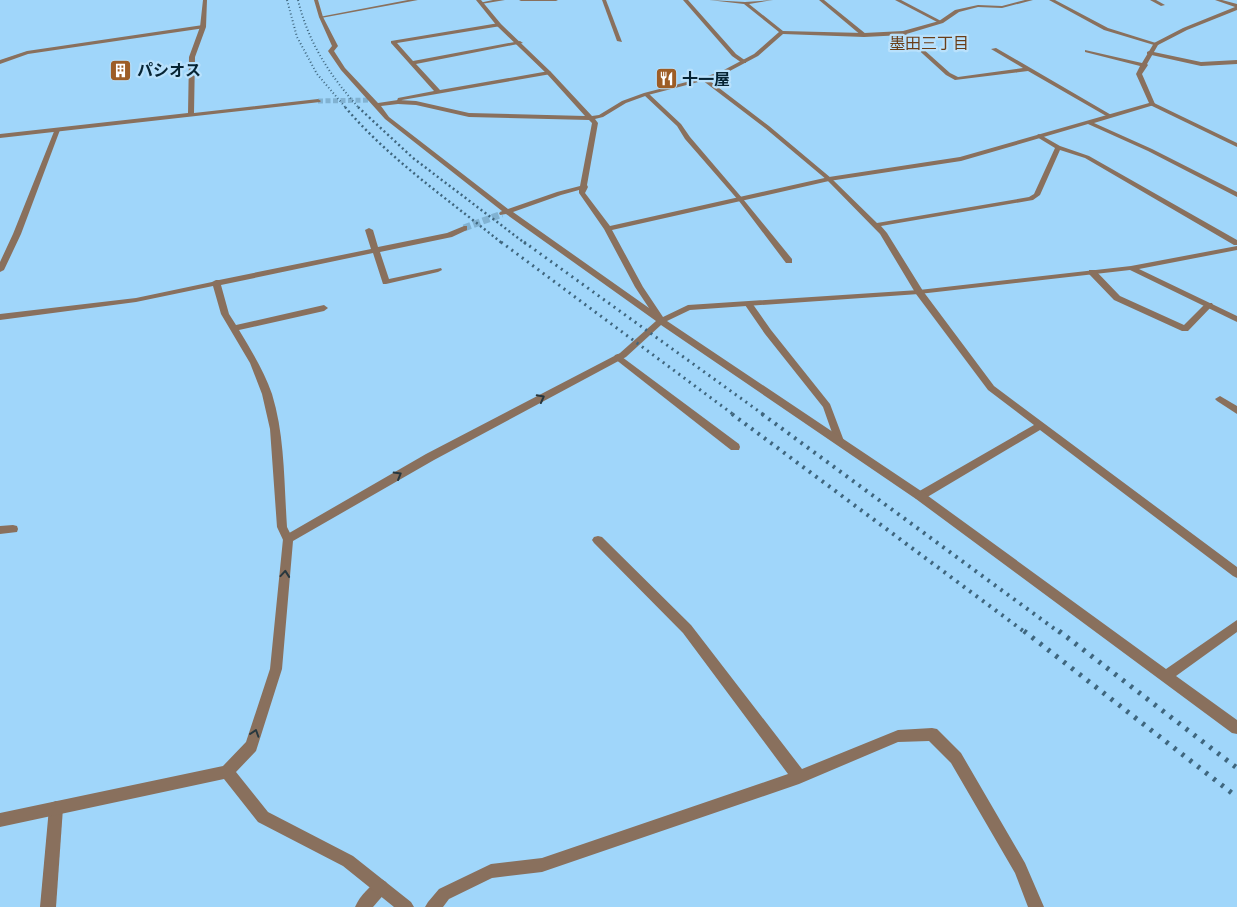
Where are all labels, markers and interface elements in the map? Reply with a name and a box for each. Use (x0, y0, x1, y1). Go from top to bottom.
district label: 墨田三丁目 (889, 33, 969, 54)
building icon: パシオス (109, 58, 133, 82)
place label: パシオス (137, 60, 201, 81)
restaurant icon: 十一屋 (654, 67, 678, 91)
place label: 十一屋 (682, 69, 730, 90)
one-way arrow (536, 394, 545, 404)
one-way arrow (393, 472, 402, 482)
one-way arrow (279, 570, 290, 578)
one-way arrow (249, 729, 259, 737)

